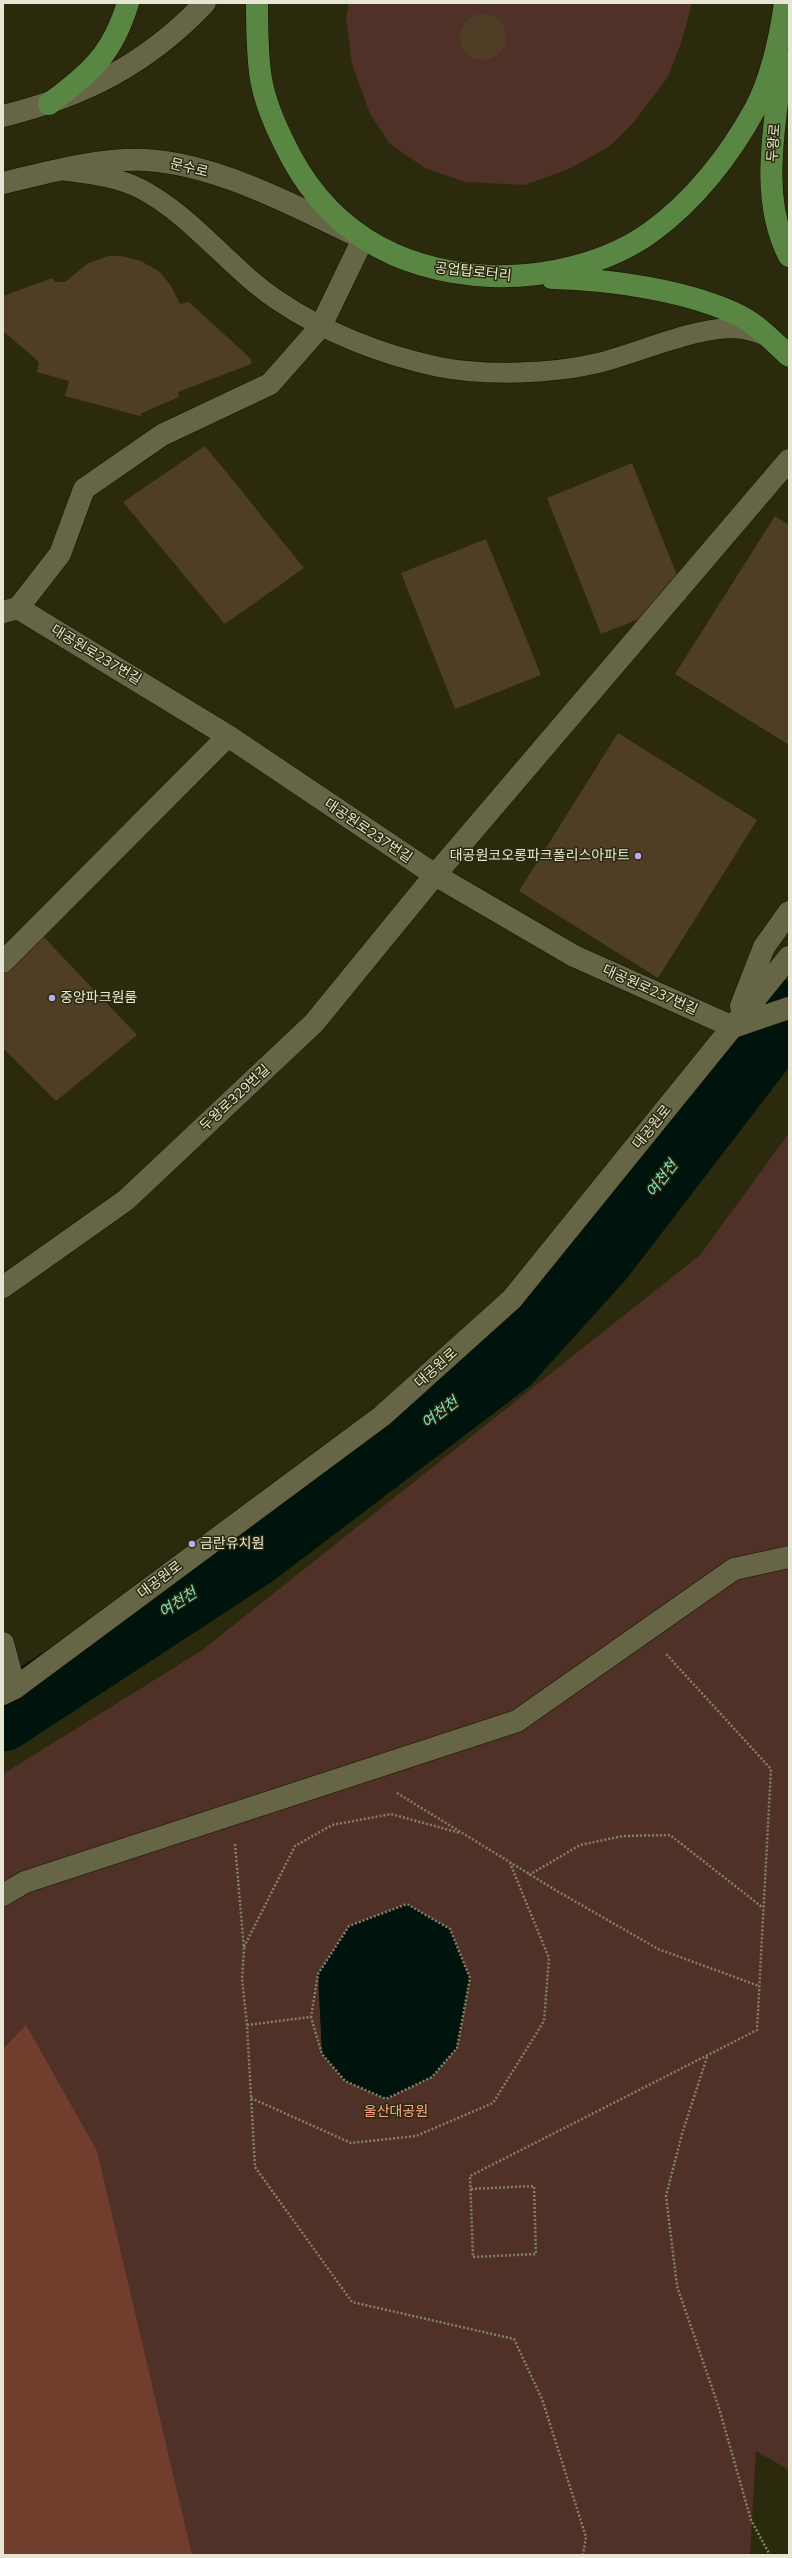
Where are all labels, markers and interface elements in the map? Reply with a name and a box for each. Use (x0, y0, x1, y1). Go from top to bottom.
street label: 두왕로 (764, 123, 784, 163)
street label: 문수로 (168, 155, 210, 181)
street label: 공업탑로터리 (434, 260, 512, 284)
street label: 대공원로237번길 (48, 621, 144, 689)
street label: 대공원로237번길 (321, 795, 415, 867)
place label: 대공원코오롱파크폴리스아파트 (450, 848, 630, 864)
marker: 대공원코오롱파크폴리스아파트 (633, 851, 643, 861)
street label: 대공원로237번길 (600, 961, 700, 1019)
place label: 중앙파크원룸 (60, 990, 137, 1006)
marker: 중앙파크원룸 (47, 993, 57, 1003)
street label: 두왕로329번길 (197, 1061, 273, 1135)
street label: 대공원로 (629, 1102, 675, 1152)
water label: 여천천 (642, 1157, 682, 1201)
street label: 대공원로 (411, 1345, 461, 1391)
water label: 여천천 (418, 1393, 462, 1433)
place label: 금란유치원 (200, 1536, 264, 1552)
marker: 금란유치원 (187, 1539, 197, 1549)
street label: 대공원로 (134, 1558, 186, 1602)
water label: 여천천 (156, 1584, 200, 1622)
park label: 울산대공원 (364, 2104, 428, 2120)

